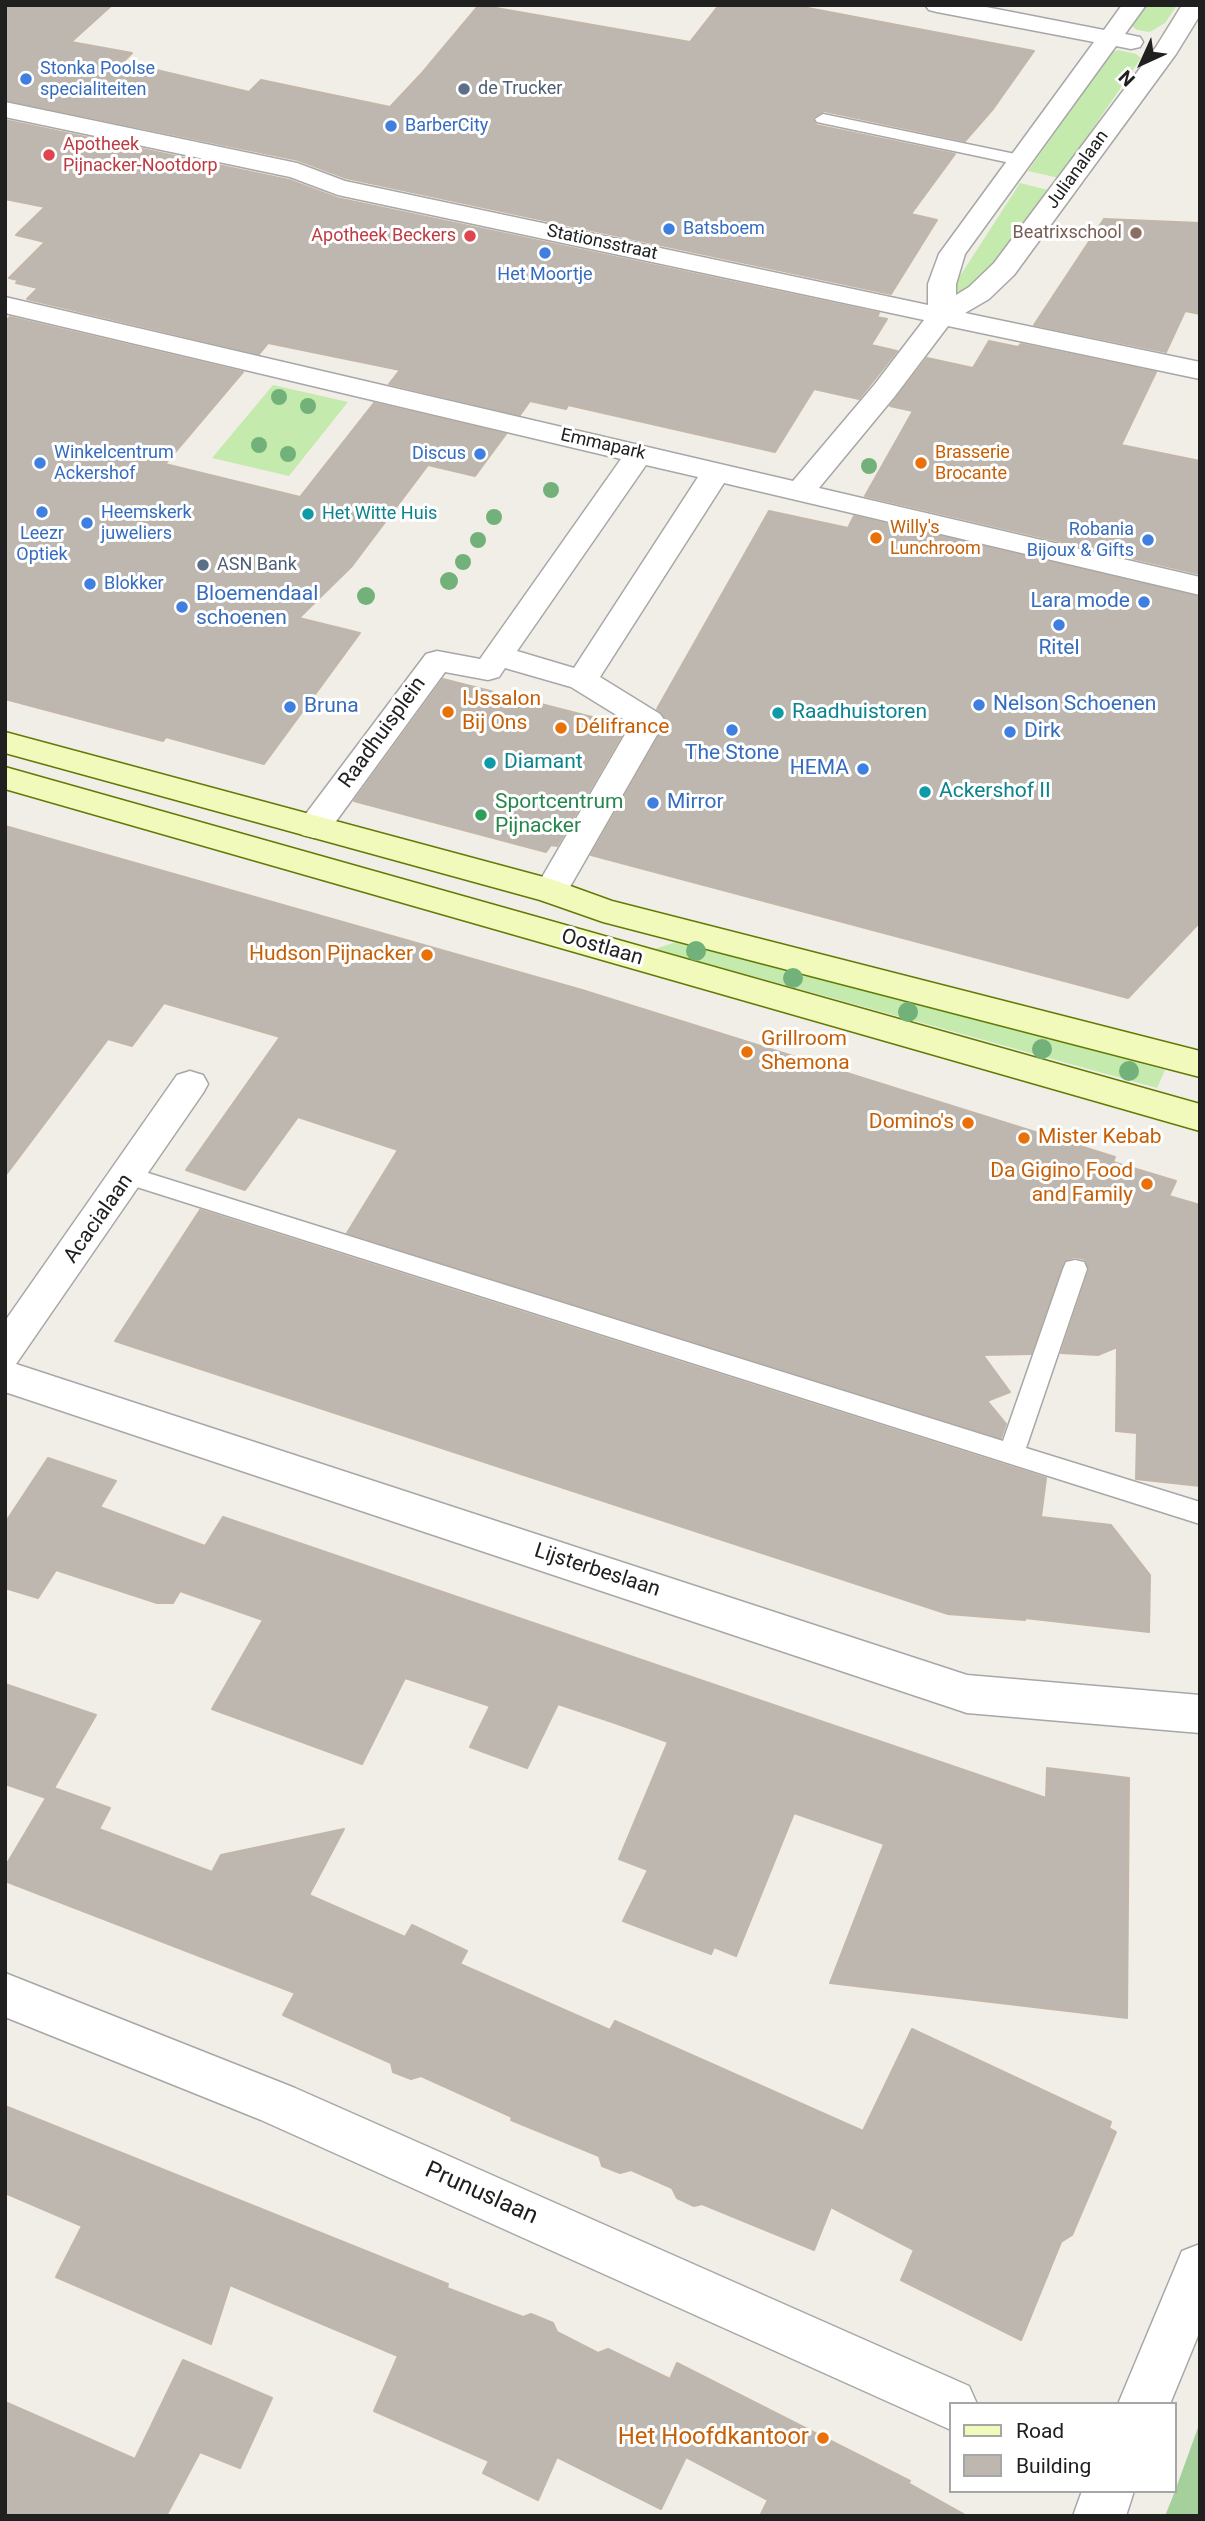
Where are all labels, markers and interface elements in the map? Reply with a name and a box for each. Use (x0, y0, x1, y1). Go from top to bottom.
north arrow (1107, 28, 1177, 98)
place label: Stonka Poolse specialiteiten (40, 58, 155, 100)
text: N (1114, 65, 1140, 91)
marker: Stonka Poolse specialiteiten (18, 71, 34, 87)
place label: de Trucker (478, 78, 562, 100)
marker: de Trucker (456, 81, 472, 97)
place label: BarberCity (405, 115, 488, 137)
marker: BarberCity (383, 118, 399, 134)
street label: Julianalaan (1042, 126, 1114, 214)
place label: Apotheek Pijnacker-Nootdorp (63, 134, 218, 176)
marker: Apotheek Pijnacker-Nootdorp (41, 147, 57, 163)
place label: Batsboem (683, 218, 765, 240)
street label: Stationsstraat (545, 221, 659, 265)
marker: Batsboem (661, 221, 677, 237)
place label: Beatrixschool (1013, 222, 1122, 244)
place label: Apotheek Beckers (311, 225, 456, 247)
marker: Beatrixschool (1128, 225, 1144, 241)
marker: Apotheek Beckers (462, 228, 478, 244)
marker: Het Moortje (537, 245, 553, 261)
place label: Het Moortje (497, 264, 593, 286)
street label: Emmapark (558, 425, 648, 465)
place label: Winkelcentrum Ackershof (54, 442, 174, 484)
place label: Brasserie Brocante (935, 442, 1010, 484)
place label: Discus (412, 443, 466, 465)
marker: Discus (472, 446, 488, 462)
marker: Winkelcentrum Ackershof (32, 455, 48, 471)
marker: Brasserie Brocante (913, 455, 929, 471)
place label: Heemskerk juweliers (101, 502, 192, 544)
place label: Het Witte Huis (322, 503, 437, 525)
marker: Leezr Optiek (34, 504, 50, 520)
marker: Het Witte Huis (300, 506, 316, 522)
marker: Heemskerk juweliers (79, 515, 95, 531)
place label: Willy's Lunchroom (890, 517, 981, 560)
place label: Robania Bijoux & Gifts (1027, 519, 1134, 562)
place label: Leezr Optiek (16, 523, 68, 566)
marker: Willy's Lunchroom (868, 530, 884, 546)
marker: Robania Bijoux & Gifts (1140, 532, 1156, 548)
place label: ASN Bank (217, 554, 297, 576)
marker: ASN Bank (195, 557, 211, 573)
place label: Blokker (104, 573, 164, 595)
marker: Blokker (82, 576, 98, 592)
place label: Bloemendaal schoenen (196, 582, 318, 632)
place label: Lara mode (1031, 589, 1130, 615)
marker: Lara mode (1136, 594, 1152, 610)
marker: Bloemendaal schoenen (174, 599, 190, 615)
marker: Ritel (1051, 617, 1067, 633)
place label: Ritel (1038, 636, 1080, 662)
street label: Raadhuisplein (334, 672, 432, 794)
place label: IJssalon Bij Ons (462, 687, 541, 737)
place label: Nelson Schoenen (993, 692, 1156, 718)
place label: Bruna (304, 694, 359, 720)
marker: Nelson Schoenen (971, 697, 987, 713)
marker: Bruna (282, 699, 298, 715)
place label: Raadhuistoren (792, 700, 927, 726)
marker: IJssalon Bij Ons (440, 704, 456, 720)
marker: Raadhuistoren (770, 705, 786, 721)
place label: Délifrance (575, 715, 669, 741)
place label: Dirk (1024, 719, 1061, 745)
marker: Délifrance (553, 720, 569, 736)
marker: The Stone (724, 722, 740, 738)
marker: Dirk (1002, 724, 1018, 740)
place label: The Stone (685, 741, 779, 767)
place label: Diamant (504, 750, 583, 776)
marker: Diamant (482, 755, 498, 771)
place label: HEMA (790, 756, 849, 782)
marker: HEMA (855, 761, 871, 777)
place label: Ackershof II (939, 779, 1051, 805)
marker: Ackershof II (917, 784, 933, 800)
place label: Sportcentrum Pijnacker (495, 790, 623, 840)
place label: Mirror (667, 790, 724, 816)
marker: Mirror (645, 795, 661, 811)
marker: Sportcentrum Pijnacker (473, 807, 489, 823)
street label: Oostlaan (558, 924, 646, 972)
place label: Hudson Pijnacker (249, 942, 413, 968)
marker: Hudson Pijnacker (419, 947, 435, 963)
place label: Grillroom Shemona (761, 1027, 850, 1077)
marker: Grillroom Shemona (739, 1044, 755, 1060)
place label: Domino's (869, 1110, 954, 1136)
marker: Domino's (960, 1115, 976, 1131)
place label: Mister Kebab (1038, 1125, 1162, 1151)
marker: Mister Kebab (1016, 1130, 1032, 1146)
place label: Da Gigino Food and Family (990, 1159, 1133, 1209)
street label: Acacialaan (59, 1170, 139, 1268)
marker: Da Gigino Food and Family (1139, 1176, 1155, 1192)
street label: Lijsterbeslaan (531, 1539, 663, 1603)
street label: Prunuslaan (420, 2156, 542, 2232)
legend (950, 2402, 1177, 2493)
text: Road (1016, 2419, 1064, 2443)
place label: Het Hoofdkantoor (618, 2424, 809, 2452)
marker: Het Hoofdkantoor (815, 2430, 831, 2446)
text: Building (1016, 2454, 1091, 2478)

